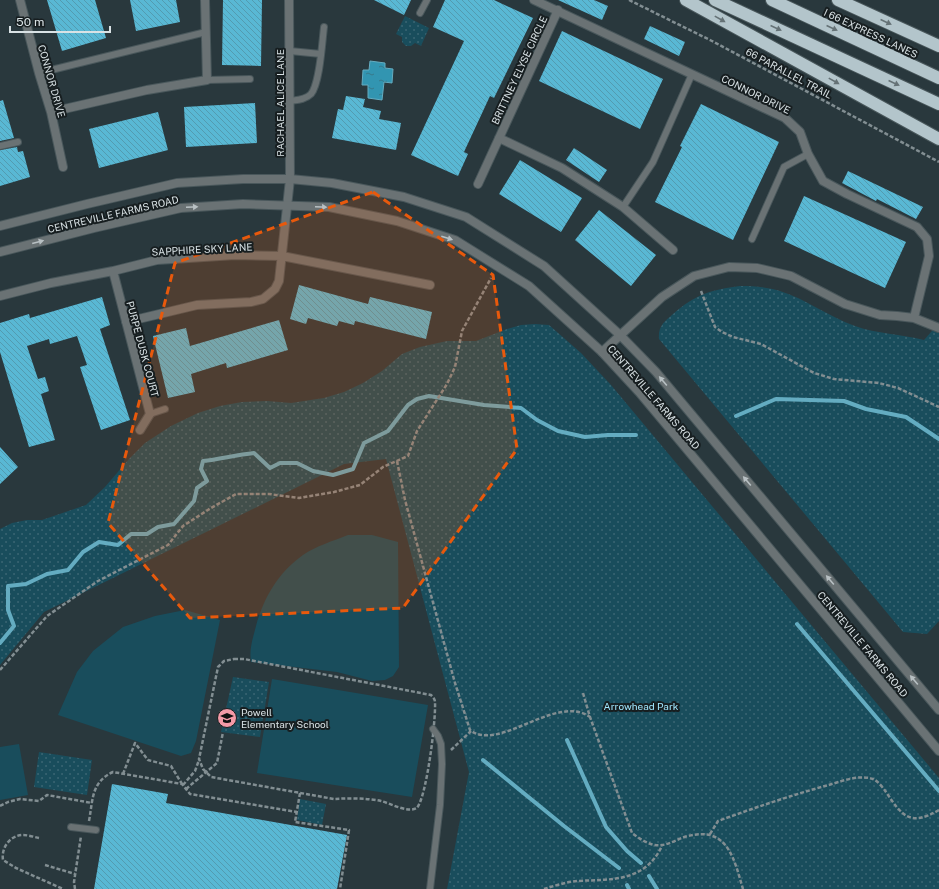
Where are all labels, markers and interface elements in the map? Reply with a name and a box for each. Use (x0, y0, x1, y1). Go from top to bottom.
street label: I 66 EXPRESS LANES (822, 6, 920, 60)
scale bar (10, 8, 110, 34)
street label: BRITTNEY ELYSE CIRCLE (489, 14, 549, 126)
text: 50 m (16, 15, 44, 29)
one-way arrow (714, 15, 726, 22)
one-way arrow (881, 19, 892, 25)
one-way arrow (770, 25, 781, 31)
one-way arrow (827, 25, 838, 31)
street label: CONNOR DRIVE (36, 43, 68, 119)
street label: 66 PARALLEL TRAIL (744, 45, 834, 101)
street label: RACHAEL ALICE LANE (274, 49, 286, 157)
street label: CONNOR DRIVE (720, 72, 792, 116)
one-way arrow (828, 78, 840, 84)
one-way arrow (888, 80, 899, 86)
street label: CENTREVILLE FARMS ROAD (46, 193, 180, 235)
one-way arrow (185, 204, 198, 210)
one-way arrow (315, 204, 328, 210)
one-way arrow (442, 235, 454, 241)
one-way arrow (32, 239, 44, 245)
street label: SAPPHIRE SKY LANE (151, 240, 253, 258)
street label: PURPE DUSK COURT (124, 300, 162, 398)
street label: CENTREVILLE FARMS ROAD (605, 342, 703, 452)
one-way arrow (659, 376, 668, 386)
one-way arrow (742, 475, 751, 486)
one-way arrow (826, 575, 835, 586)
street label: CENTREVILLE FARMS ROAD (815, 589, 911, 699)
one-way arrow (909, 674, 918, 685)
park label: Arrowhead Park (604, 700, 679, 712)
place label: Powell Elementary School (241, 706, 329, 730)
school or university icon: Powell Elementary School (216, 707, 238, 729)

